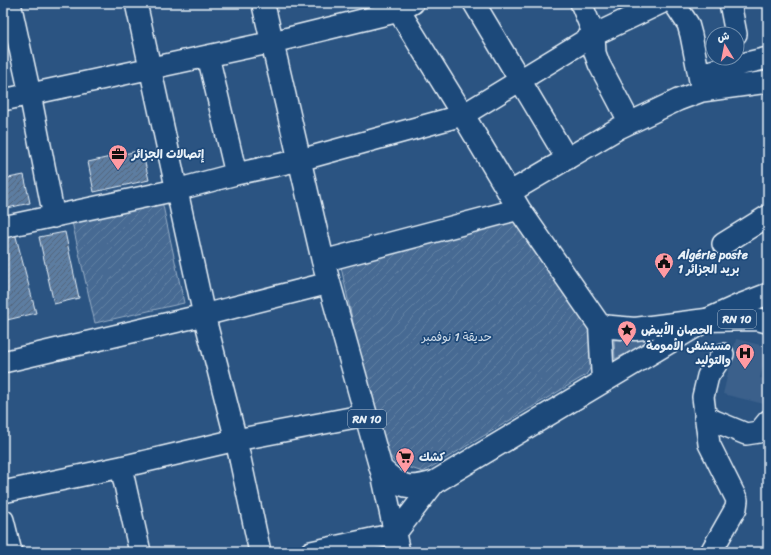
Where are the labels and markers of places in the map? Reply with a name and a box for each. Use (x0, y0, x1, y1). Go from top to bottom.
office icon: إتصالات الجزائر (107, 143, 129, 171)
place label: إتصالات الجزائر (131, 143, 204, 165)
place label: Algérie poste 1 بريد الجزائر (677, 244, 749, 280)
public building icon: Algérie poste 1 بريد الجزائر (653, 251, 675, 279)
place icon: الحصان الأبيض (616, 319, 638, 347)
place label: الحصان الأبيض (641, 319, 713, 341)
place label: مستشفى الأمومة والتوليد (646, 335, 731, 371)
hospital icon: مستشفى الأمومة والتوليد (734, 342, 756, 370)
supermarket icon: كشك (394, 446, 416, 474)
place label: كشك (419, 446, 446, 468)

